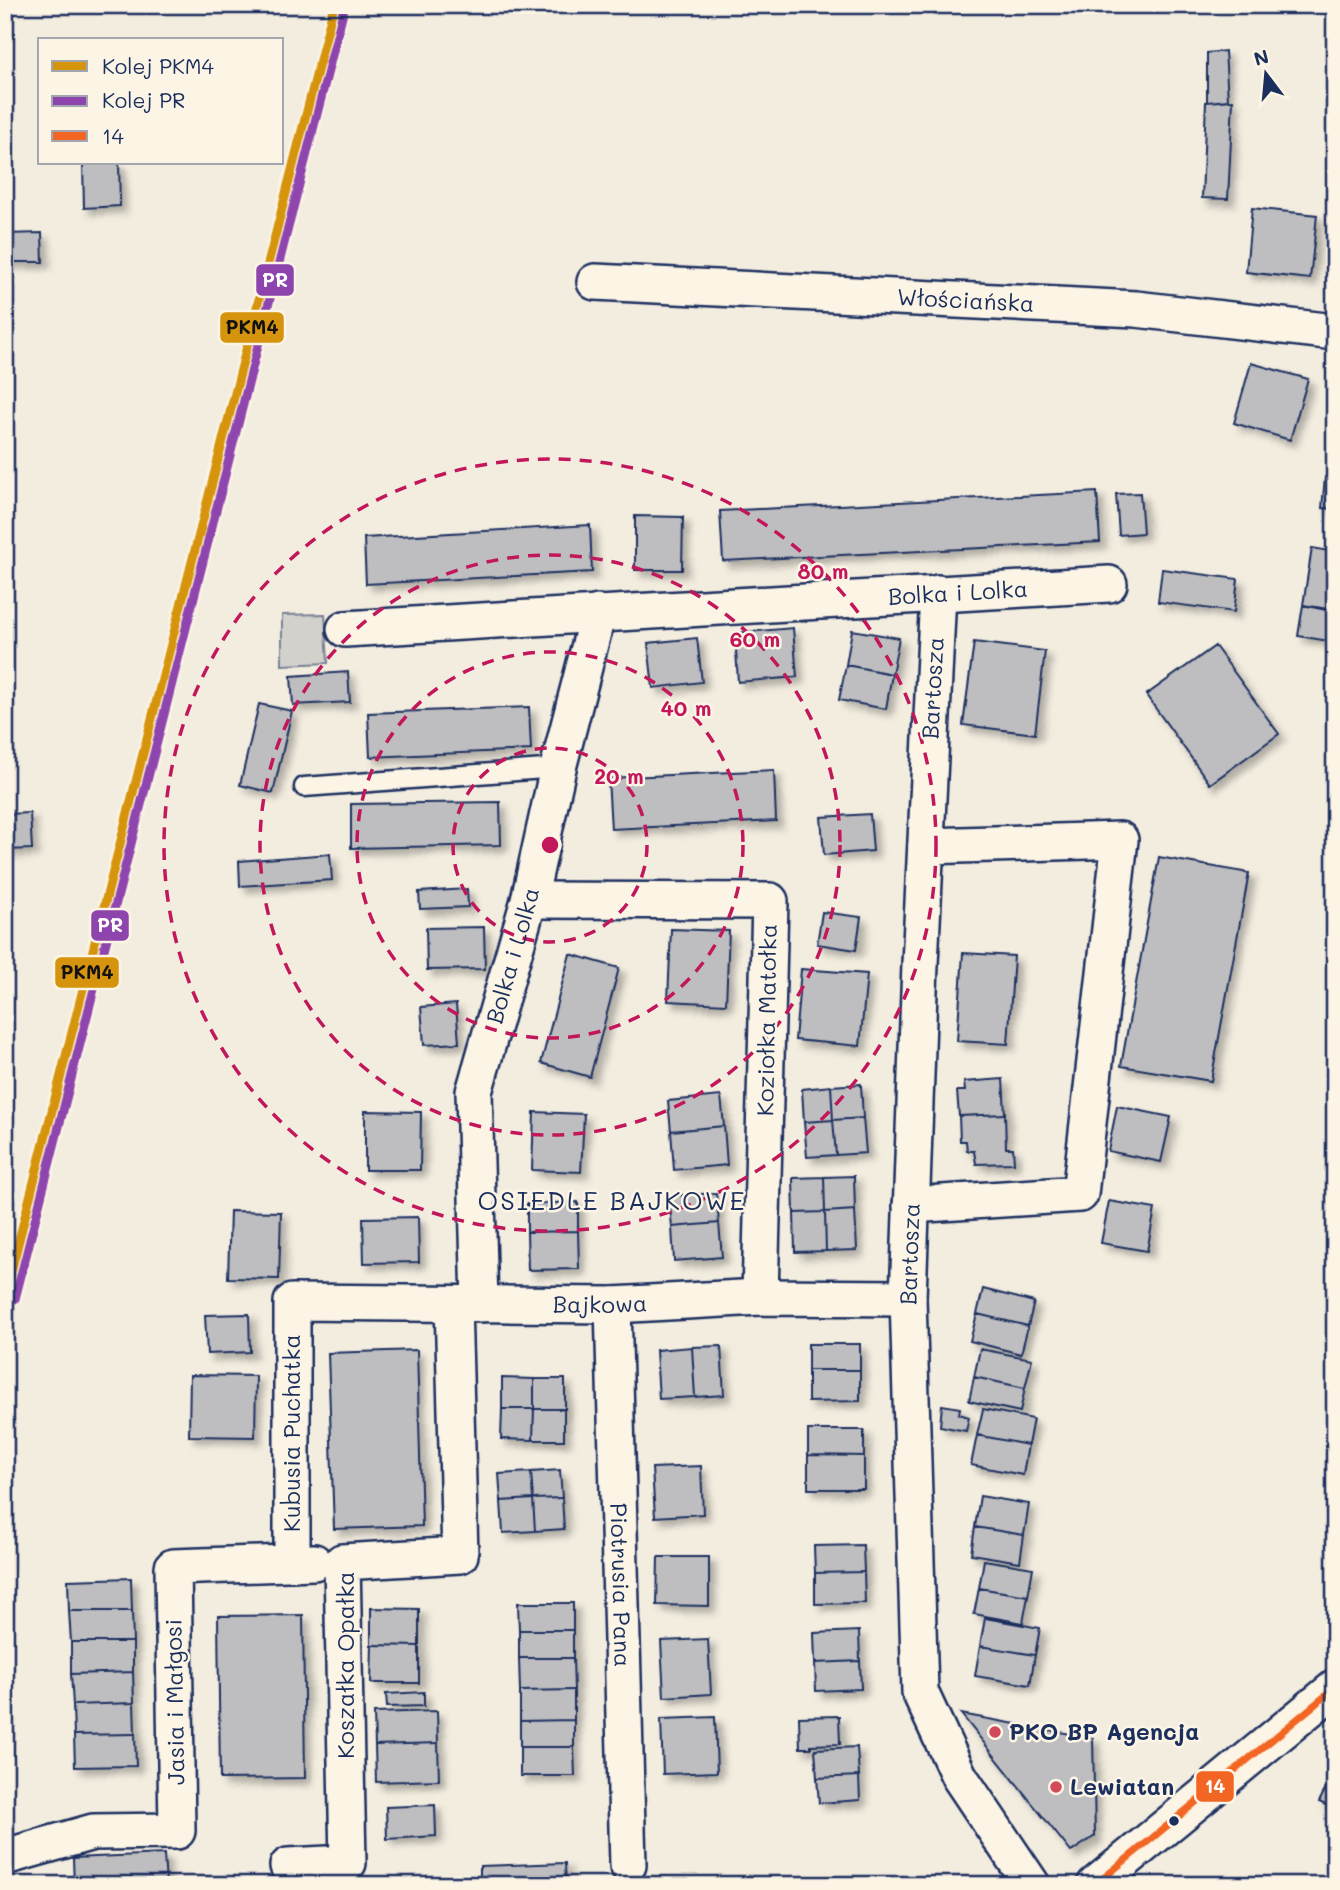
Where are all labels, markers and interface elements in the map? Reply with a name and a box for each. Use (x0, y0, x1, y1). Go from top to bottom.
legend (38, 38, 284, 164)
north arrow (1232, 38, 1302, 108)
text: N (1251, 43, 1272, 71)
text: Kolej PKM4 (102, 52, 215, 79)
text: Kolej PR (102, 86, 186, 113)
text: 14 (102, 122, 124, 149)
line badge: PR (255, 263, 295, 297)
text: PR (262, 267, 288, 292)
street label: Włościańska (896, 281, 1035, 318)
line badge: PKM4 (219, 311, 285, 344)
text: PKM4 (226, 314, 278, 339)
text: 80 m (798, 557, 848, 584)
street label: Bolka i Lolka (887, 573, 1029, 611)
text: 60 m (730, 625, 780, 652)
street label: Bartosza (914, 636, 950, 740)
text: 40 m (660, 694, 712, 721)
text: 20 m (594, 762, 644, 789)
centre of rings (538, 833, 562, 857)
street label: Bolka i Lolka (478, 885, 545, 1027)
line badge: PR (90, 909, 130, 942)
text: PR (97, 912, 123, 937)
street label: Koziołka Matołka (749, 924, 783, 1116)
line badge: PKM4 (54, 956, 120, 989)
text: PKM4 (61, 959, 113, 984)
district label: OSIEDLE BAJKOWE (478, 1183, 746, 1217)
street label: Bartosza (892, 1202, 926, 1306)
street label: Bajkowa (553, 1287, 648, 1319)
street label: Kubusia Puchatka (276, 1334, 306, 1532)
street label: Piotrusia Pana (604, 1502, 639, 1667)
street label: Koszałka Opałka (330, 1571, 360, 1759)
street label: Jasia i Małgosi (158, 1619, 190, 1785)
place label: PKO BP Agencja (1009, 1716, 1199, 1746)
marker: PKO BP Agencja (987, 1724, 1003, 1740)
line badge: 14 (1195, 1770, 1235, 1803)
place label: Lewiatan (1070, 1771, 1174, 1801)
text: 14 (1205, 1773, 1225, 1798)
marker: Lewiatan (1048, 1779, 1064, 1795)
unlabelled marker (1167, 1814, 1181, 1828)

